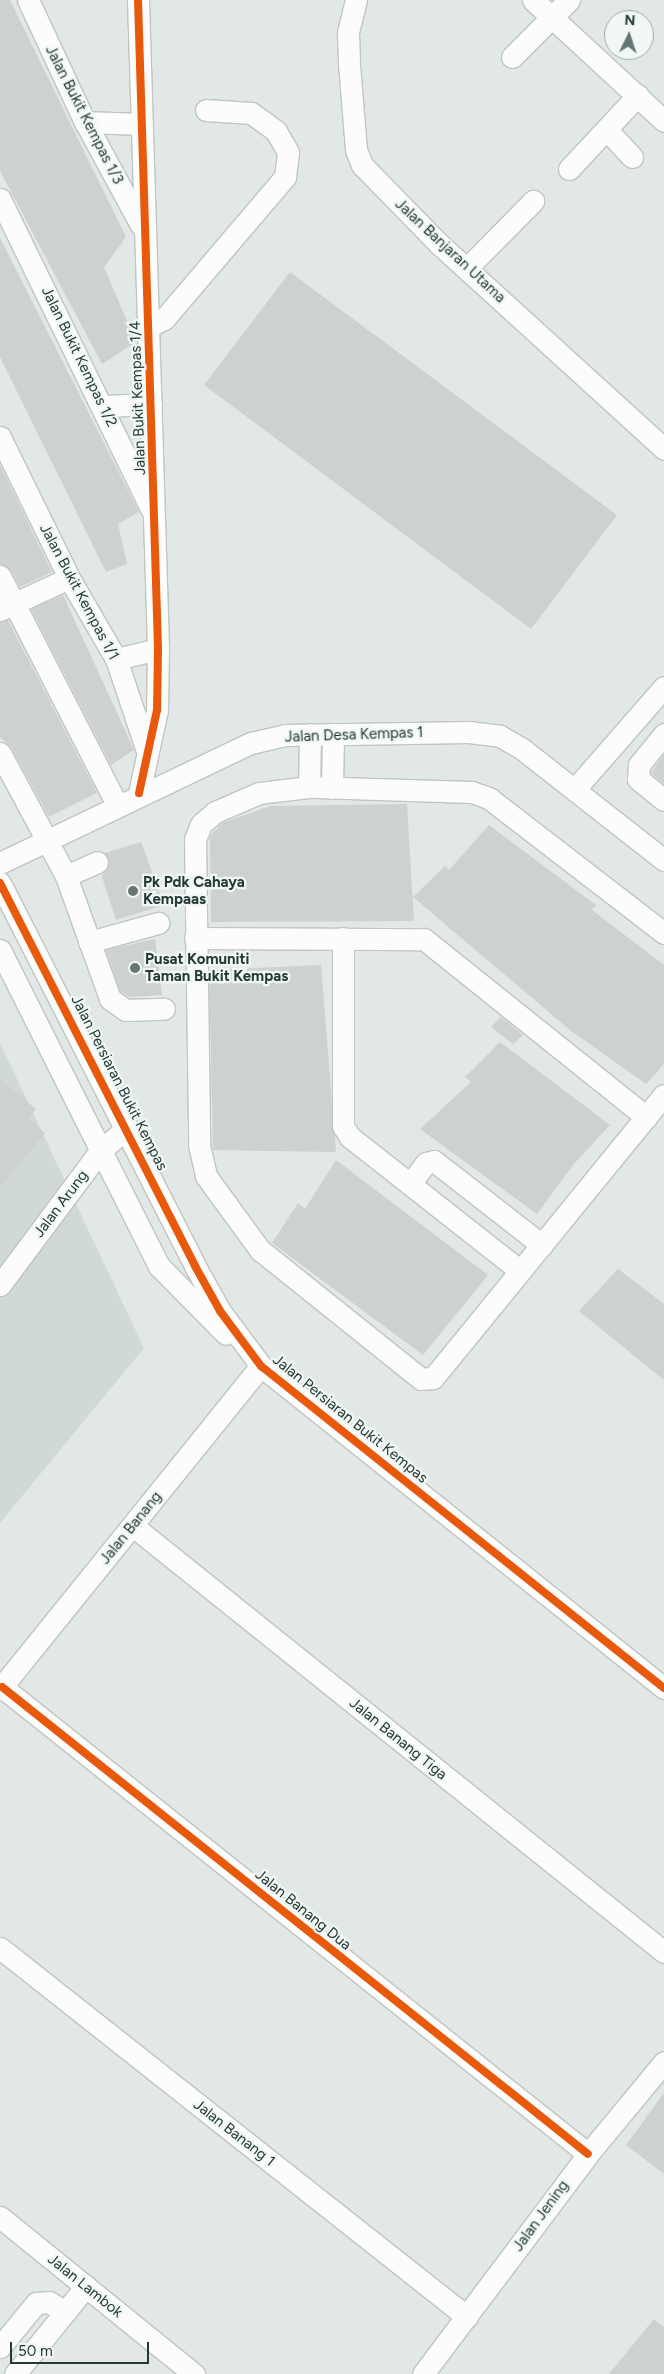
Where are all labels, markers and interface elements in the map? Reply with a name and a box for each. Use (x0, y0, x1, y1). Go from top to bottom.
north arrow (604, 10, 654, 60)
text: N (624, 12, 636, 29)
street label: Jalan Bukit Kempas 1/3 (41, 43, 127, 187)
street label: Jalan Banjaran Utama (391, 195, 509, 307)
street label: Jalan Bukit Kempas 1/2 (37, 284, 121, 430)
street label: Jalan Bukit Kempas 1/4 (126, 320, 150, 476)
street label: Jalan Bukit Kempas 1/1 (35, 521, 123, 663)
street label: Jalan Desa Kempas 1 (284, 724, 424, 746)
place label: Pk Pdk Cahaya Kempaas (143, 873, 245, 908)
marker: Pk Pdk Cahaya Kempaas (127, 885, 139, 897)
place label: Pusat Komuniti Taman Bukit Kempas (145, 950, 288, 985)
marker: Pusat Komuniti Taman Bukit Kempas (129, 962, 141, 974)
street label: Jalan Persiaran Bukit Kempas (67, 992, 171, 1174)
street label: Jalan Arung (30, 1167, 92, 1241)
street label: Jalan Persiaran Bukit Kempas (269, 1351, 431, 1487)
street label: Jalan Banang (96, 1488, 166, 1568)
street label: Jalan Banang Tiga (346, 1694, 450, 1784)
street label: Jalan Banang Dua (251, 1866, 355, 1954)
street label: Jalan Banang 1 (190, 2096, 278, 2170)
street label: Jalan Jening (509, 2177, 573, 2255)
street label: Jalan Lambok (44, 2250, 126, 2322)
scale bar (12, 2332, 151, 2364)
text: 50 m (18, 2342, 53, 2360)

